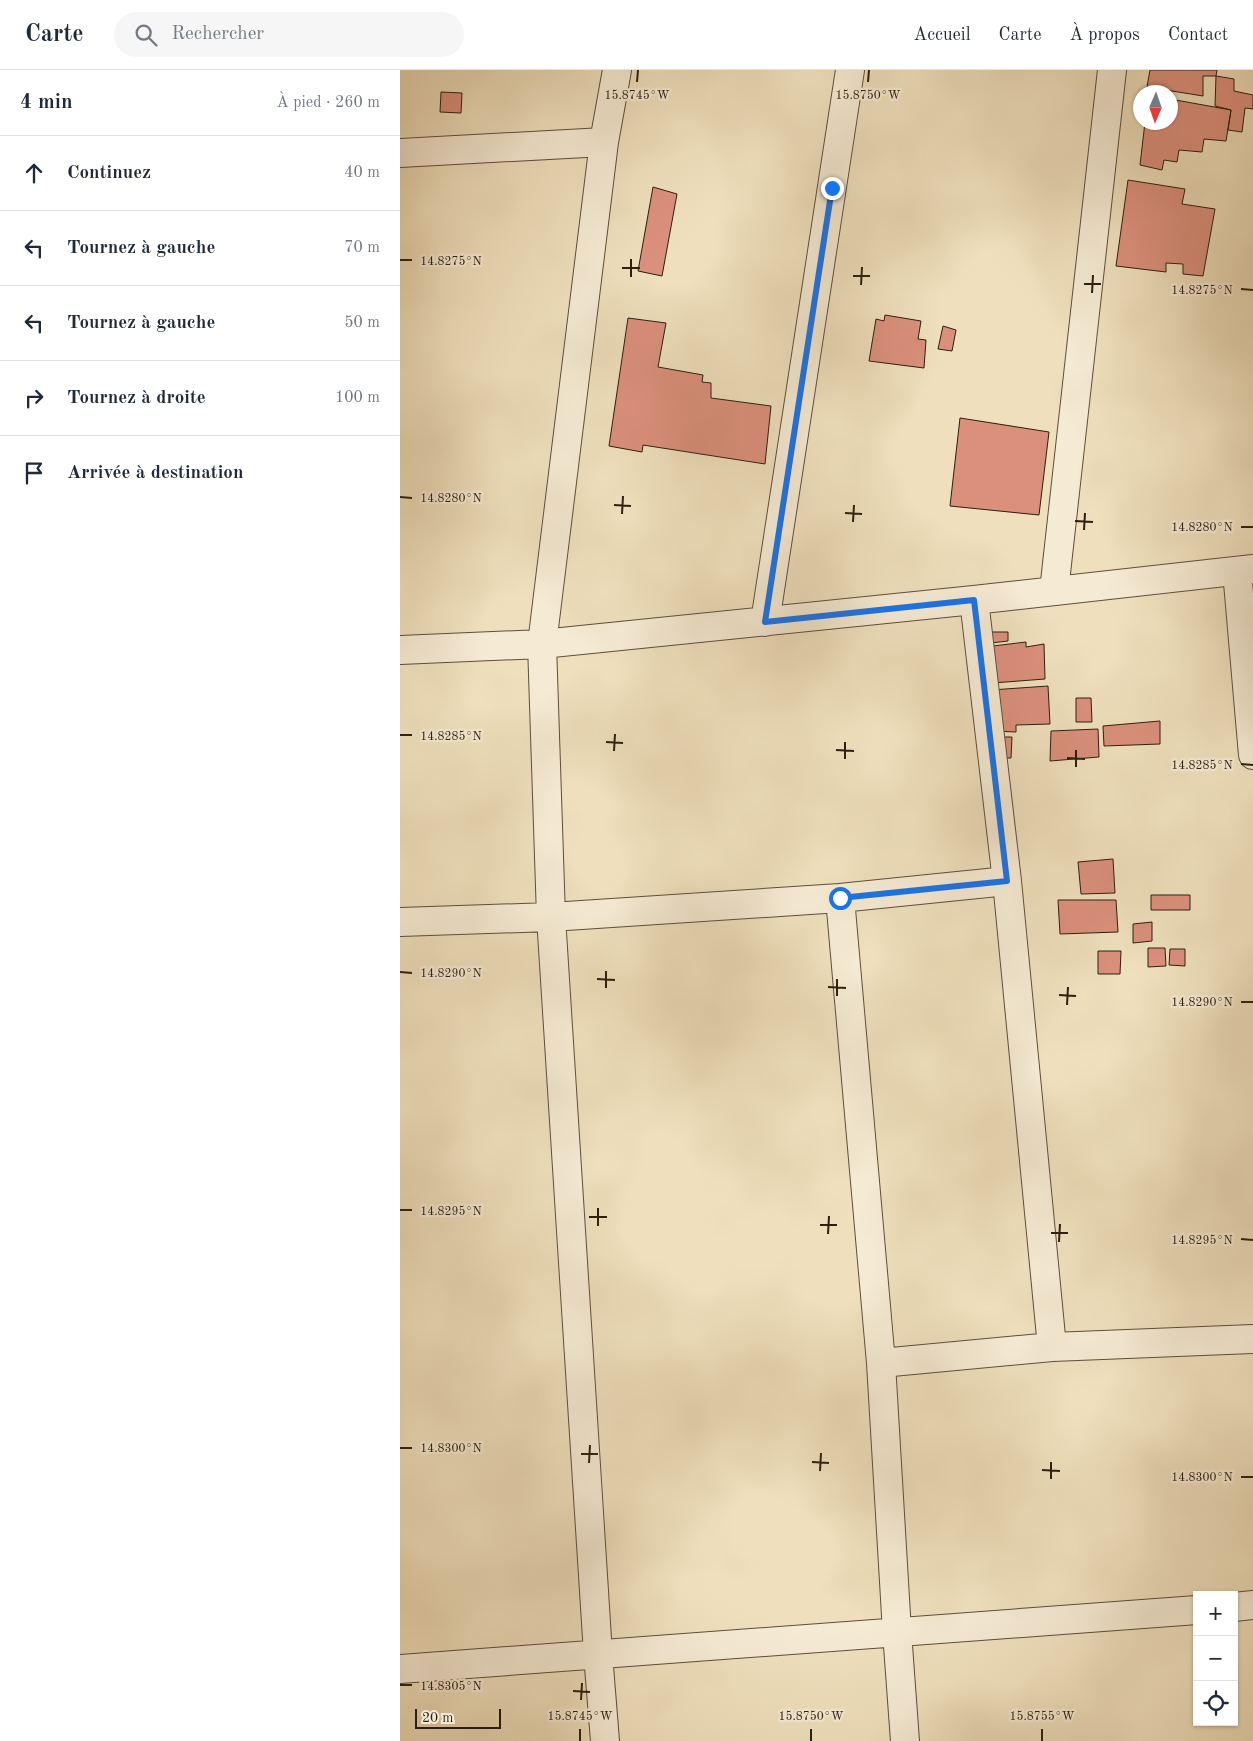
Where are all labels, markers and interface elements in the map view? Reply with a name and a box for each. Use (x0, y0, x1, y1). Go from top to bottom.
search box (114, 12, 464, 57)
icon: search (132, 21, 160, 49)
text: Carte (25, 23, 84, 47)
text: Rechercher (172, 25, 264, 44)
text: Accueil (913, 26, 971, 44)
text: Carte (999, 26, 1041, 44)
text: À propos (1069, 26, 1140, 44)
text: Contact (1168, 26, 1228, 44)
north arrow (1133, 85, 1178, 130)
text: 15.8745°W (605, 89, 670, 102)
text: 15.8750°W (836, 89, 901, 102)
text: 4 min (20, 92, 73, 113)
text: À pied · 260 m (277, 95, 380, 111)
icon: ahead (20, 159, 48, 187)
text: Continuez (67, 164, 151, 183)
text: 40 m (344, 165, 380, 181)
route end (821, 177, 844, 200)
icon: left (20, 234, 48, 262)
text: Tournez à gauche (67, 239, 215, 258)
text: 70 m (344, 240, 380, 256)
text: 14.8275°N (420, 255, 482, 268)
text: 14.8275°N (1171, 284, 1233, 297)
icon: left (20, 309, 48, 337)
text: Tournez à gauche (67, 314, 215, 333)
text: 50 m (344, 315, 380, 331)
icon: right (20, 384, 48, 412)
text: Tournez à droite (67, 389, 206, 408)
text: 100 m (335, 390, 380, 406)
icon: arrive (20, 459, 48, 487)
text: Arrivée à destination (67, 464, 243, 483)
text: 14.8280°N (420, 493, 482, 505)
text: 14.8280°N (1171, 522, 1233, 534)
text: 14.8285°N (420, 730, 482, 743)
text: 14.8285°N (1171, 759, 1233, 772)
route start (829, 887, 852, 910)
text: 14.8290°N (420, 968, 482, 980)
text: 14.8290°N (1171, 997, 1233, 1009)
text: 14.8295°N (420, 1205, 482, 1218)
text: 14.8295°N (1171, 1234, 1233, 1247)
text: 14.8300°N (420, 1443, 482, 1455)
text: 14.8300°N (1171, 1472, 1233, 1484)
map controls (1193, 1591, 1238, 1726)
button: + (1193, 1591, 1238, 1636)
button: − (1193, 1636, 1238, 1681)
text: 14.8305°N (420, 1680, 482, 1693)
button: locate (1193, 1681, 1238, 1726)
scale bar (415, 1706, 501, 1729)
text: 15.8745°W (548, 1710, 613, 1723)
text: 15.8750°W (779, 1710, 844, 1723)
text: 15.8755°W (1010, 1710, 1075, 1723)
text: 20 m (422, 1711, 453, 1725)

